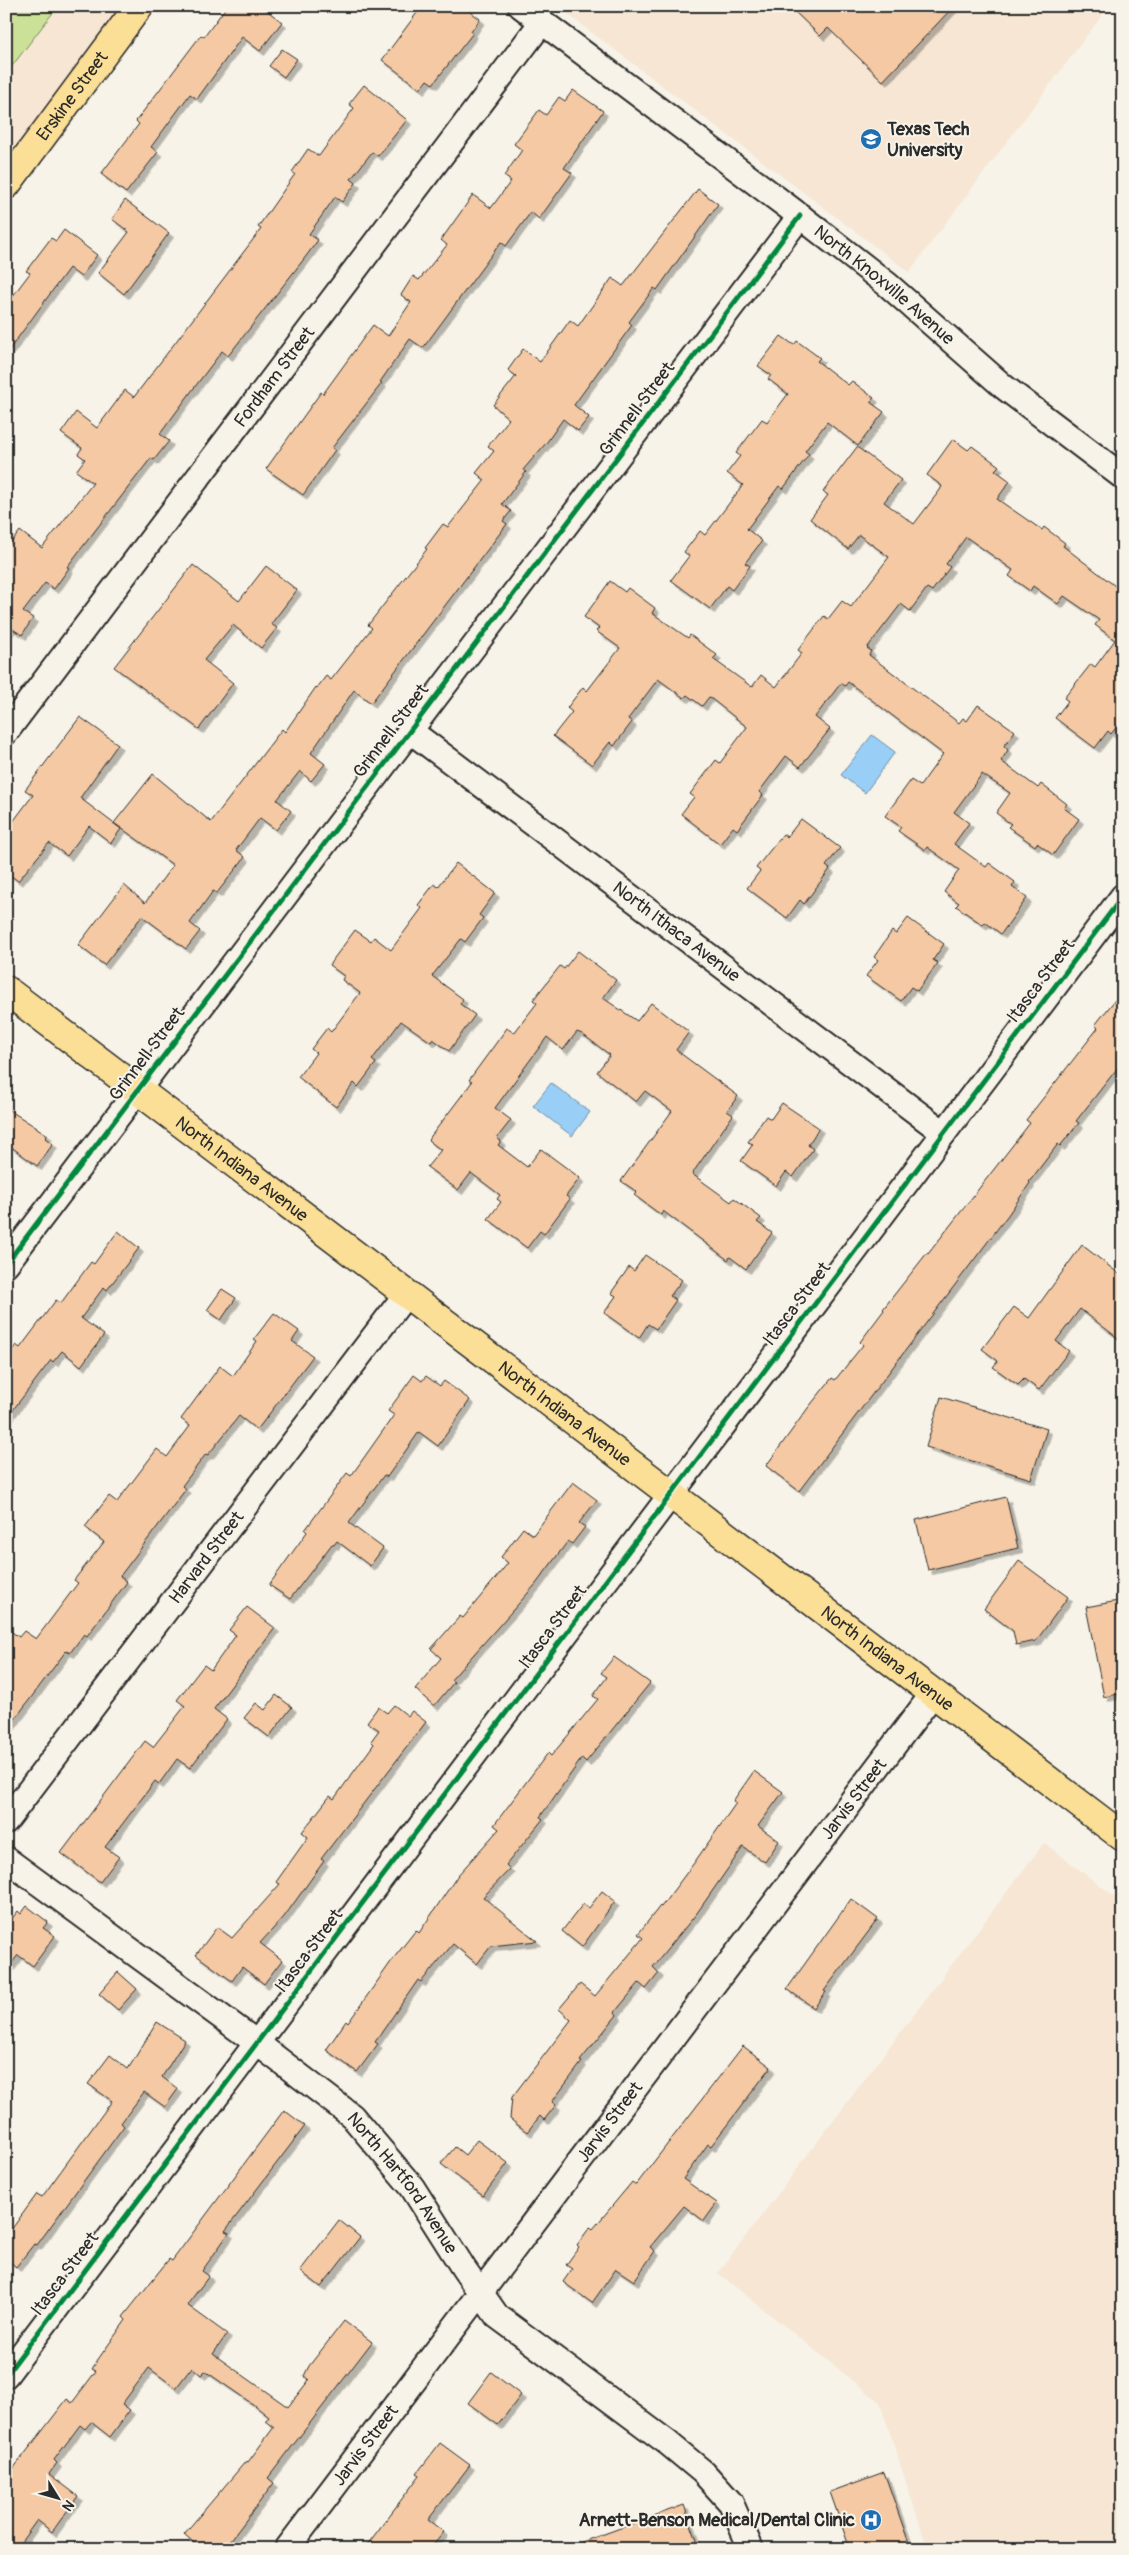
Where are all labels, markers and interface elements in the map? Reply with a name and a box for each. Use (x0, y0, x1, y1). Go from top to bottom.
street label: Erskine Street (31, 46, 114, 145)
place label: Texas Tech University (886, 118, 970, 162)
school or university icon: Texas Tech University (859, 127, 883, 151)
street label: North Knoxville Avenue (809, 220, 959, 350)
street label: Fordham Street (229, 321, 320, 432)
street label: Grinnell Street (594, 357, 680, 461)
street label: Grinnell Street (348, 679, 434, 783)
street label: North Ithaca Avenue (608, 876, 745, 987)
street label: Itasca Street (1002, 934, 1080, 1027)
street label: Grinnell Street (104, 1002, 190, 1106)
street label: North Indiana Avenue (171, 1111, 313, 1227)
street label: Itasca Street (758, 1257, 836, 1350)
street label: North Indiana Avenue (494, 1356, 636, 1471)
street label: Harvard Street (164, 1506, 249, 1608)
street label: Itasca Street (514, 1580, 592, 1673)
street label: North Indiana Avenue (816, 1600, 958, 1716)
street label: Jarvis Street (816, 1753, 892, 1844)
street label: Itasca Street (270, 1904, 348, 1997)
street label: Jarvis Street (571, 2076, 648, 2167)
street label: North Hartford Avenue (342, 2107, 463, 2258)
street label: Itasca Street (26, 2227, 104, 2320)
street label: Jarvis Street (327, 2400, 404, 2490)
north arrow (32, 2472, 82, 2522)
text: N (58, 2497, 78, 2514)
hospital icon: Arnett-Benson Medical/Dental Clinic (859, 2508, 883, 2532)
place label: Arnett-Benson Medical/Dental Clinic (579, 2509, 855, 2532)

